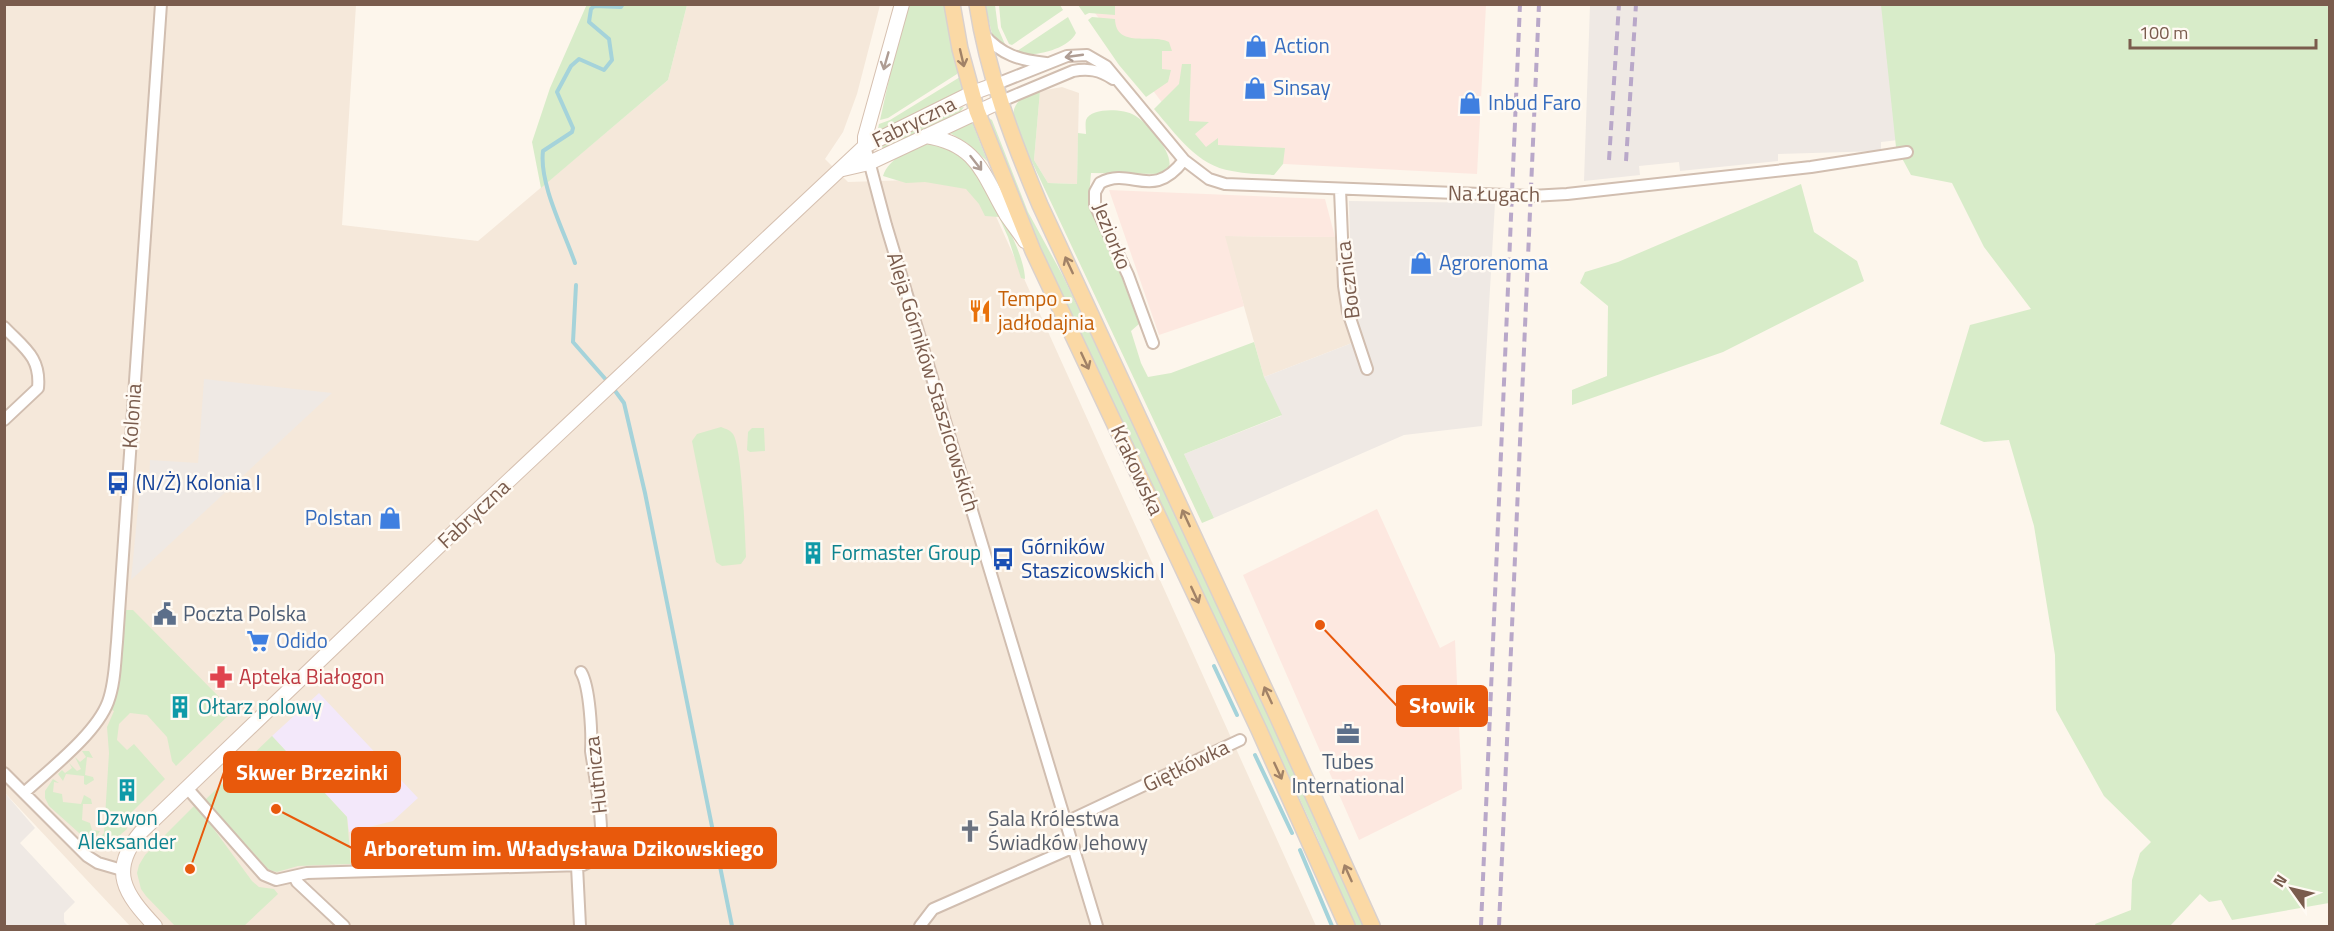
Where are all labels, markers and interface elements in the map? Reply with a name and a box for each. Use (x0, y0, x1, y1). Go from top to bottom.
scale bar (2130, 12, 2316, 50)
text: 100 m (2139, 19, 2188, 46)
place label: Action (1274, 29, 1330, 61)
shop icon: Action (1243, 33, 1269, 59)
one-way arrow (957, 48, 968, 68)
one-way arrow (880, 51, 891, 70)
one-way arrow (1065, 51, 1085, 62)
place label: Sinsay (1273, 71, 1331, 103)
shop icon: Sinsay (1242, 75, 1268, 101)
place label: Inbud Faro (1488, 86, 1581, 118)
street label: Fabryczna (866, 87, 961, 155)
shop icon: Inbud Faro (1457, 90, 1483, 116)
one-way arrow (969, 155, 982, 171)
street label: Na Ługach (1448, 176, 1540, 210)
street label: Jeziorko (1085, 197, 1141, 274)
street label: Bocznica (1326, 239, 1368, 321)
place label: Agrorenoma (1439, 246, 1549, 278)
street label: Aleja Górników Staszicowskich (879, 248, 989, 516)
shop icon: Agrorenoma (1408, 250, 1434, 276)
one-way arrow (1062, 257, 1074, 275)
place label: Tempo - jadłodajnia (996, 282, 1095, 338)
restaurant icon: Tempo - jadłodajnia (967, 298, 993, 324)
one-way arrow (1080, 352, 1092, 370)
street label: Kolonia (113, 382, 149, 449)
street label: Krakowska (1103, 419, 1173, 521)
place label: (N/Ż) Kolonia I (136, 466, 261, 498)
bus stop icon: (N/Ż) Kolonia I (105, 470, 131, 496)
street label: Fabryczna (430, 471, 517, 556)
place label: Polstan (305, 501, 372, 533)
shop icon: Polstan (377, 505, 403, 531)
one-way arrow (1180, 510, 1192, 528)
place label: Górników Staszicowskich I (1021, 530, 1165, 586)
place label: Formaster Group (831, 536, 981, 568)
building icon: Formaster Group (800, 540, 826, 566)
bus stop icon: Górników Staszicowskich I (990, 546, 1016, 572)
one-way arrow (1190, 585, 1202, 603)
place label: Poczta Polska (183, 597, 307, 629)
public building icon: Poczta Polska (152, 601, 178, 627)
place label: Odido (276, 624, 328, 656)
supermarket icon: Odido (245, 628, 271, 654)
place label: Apteka Białogon (239, 660, 384, 692)
pharmacy icon: Apteka Białogon (208, 664, 234, 690)
callout: Słowik (1397, 686, 1487, 726)
one-way arrow (1262, 687, 1273, 705)
text: Słowik (1409, 688, 1476, 722)
place label: Ołtarz polowy (198, 690, 322, 722)
building icon: Ołtarz polowy (167, 694, 193, 720)
office icon: Tubes International (1335, 721, 1361, 747)
street label: Giętkówka (1137, 730, 1235, 800)
street label: Hutnicza (575, 734, 615, 815)
place label: Tubes International (1291, 745, 1405, 801)
callout: Skwer Brzezinki (224, 752, 400, 792)
text: Skwer Brzezinki (236, 755, 388, 789)
one-way arrow (1273, 762, 1285, 780)
building icon: Dzwon Aleksander (114, 777, 140, 803)
place label: Dzwon Aleksander (78, 801, 176, 857)
place label: Sala Królestwa Świadków Jehowy (988, 802, 1148, 858)
church icon: Sala Królestwa Świadków Jehowy (957, 818, 983, 844)
callout: Arboretum im. Władysława Dzikowskiego (352, 828, 776, 868)
text: Arboretum im. Władysława Dzikowskiego (364, 831, 764, 865)
north arrow (2262, 859, 2322, 919)
one-way arrow (1342, 864, 1353, 883)
text: N (2267, 869, 2293, 892)

